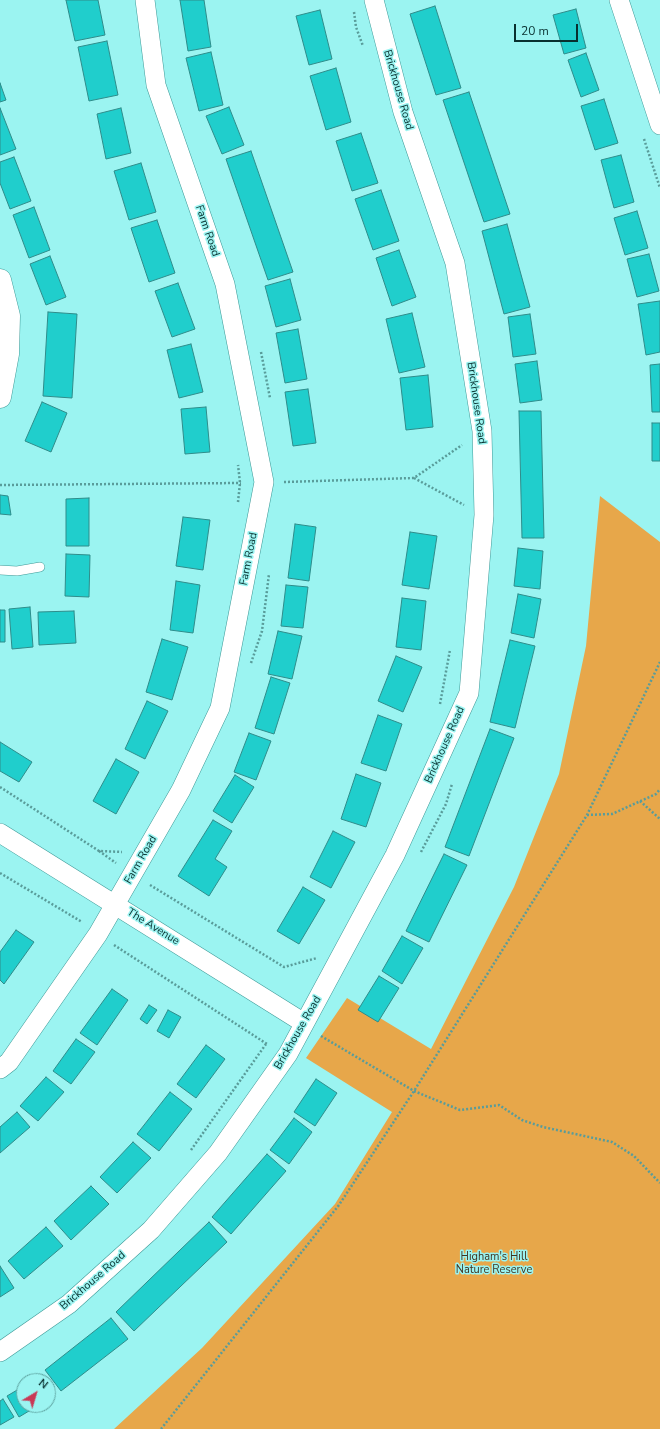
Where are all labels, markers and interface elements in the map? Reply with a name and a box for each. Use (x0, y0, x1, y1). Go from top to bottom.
scale bar (516, 16, 580, 42)
text: 20 m (521, 23, 549, 39)
street label: Brickhouse Road (380, 48, 416, 132)
street label: Farm Road (192, 204, 222, 258)
street label: Brickhouse Road (464, 361, 488, 445)
street label: Farm Road (237, 532, 261, 586)
street label: Brickhouse Road (422, 705, 468, 785)
street label: Farm Road (122, 834, 160, 886)
street label: The Avenue (124, 906, 182, 948)
street label: Brickhouse Road (272, 994, 324, 1072)
street label: Brickhouse Road (57, 1249, 129, 1313)
park label: Higham's Hill Nature Reserve (456, 1250, 532, 1276)
north arrow (16, 1373, 56, 1413)
text: N (35, 1375, 51, 1392)

